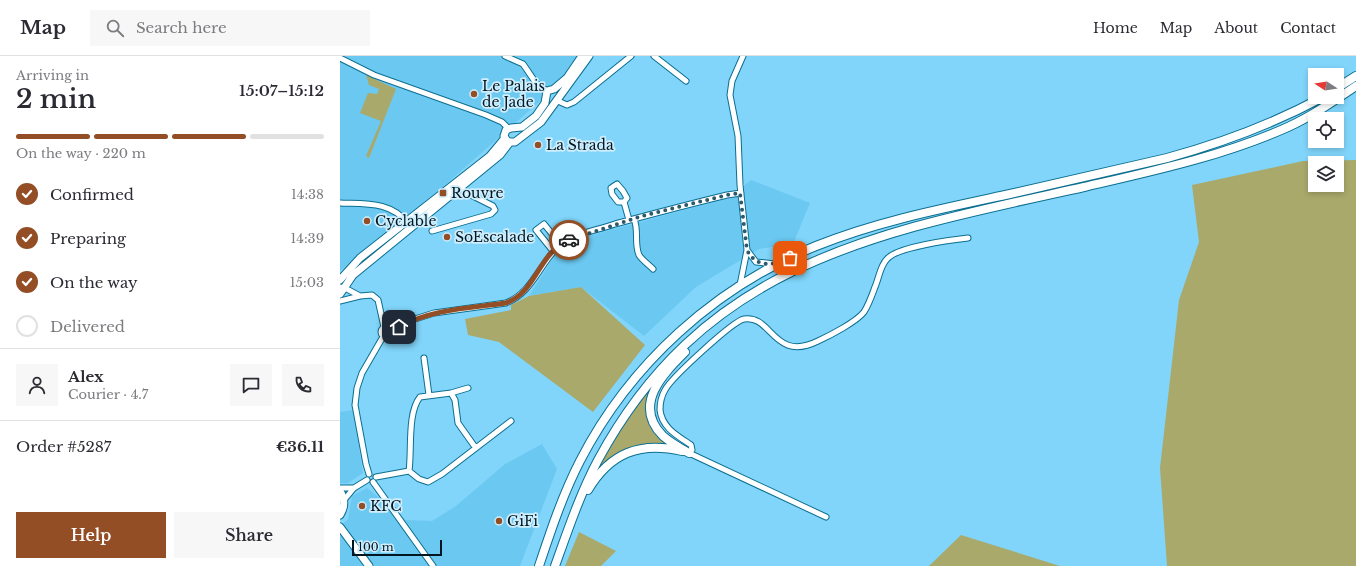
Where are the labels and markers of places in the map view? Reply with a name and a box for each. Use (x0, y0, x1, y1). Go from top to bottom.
place label: Le Palais de Jade (482, 77, 545, 111)
marker: Le Palais de Jade (469, 89, 479, 99)
place label: La Strada (546, 136, 614, 154)
marker: La Strada (533, 140, 543, 150)
place label: Rouvre (451, 184, 504, 202)
marker: Rouvre (438, 188, 448, 198)
place label: Cyclable (375, 212, 436, 230)
marker: Cyclable (362, 216, 372, 226)
place label: SoEscalade (455, 228, 534, 246)
marker: SoEscalade (442, 232, 452, 242)
pin (773, 241, 807, 275)
pin (382, 310, 416, 344)
place label: KFC (370, 497, 402, 515)
marker: KFC (357, 501, 367, 511)
place label: GiFi (507, 512, 538, 530)
marker: GiFi (494, 516, 504, 526)

